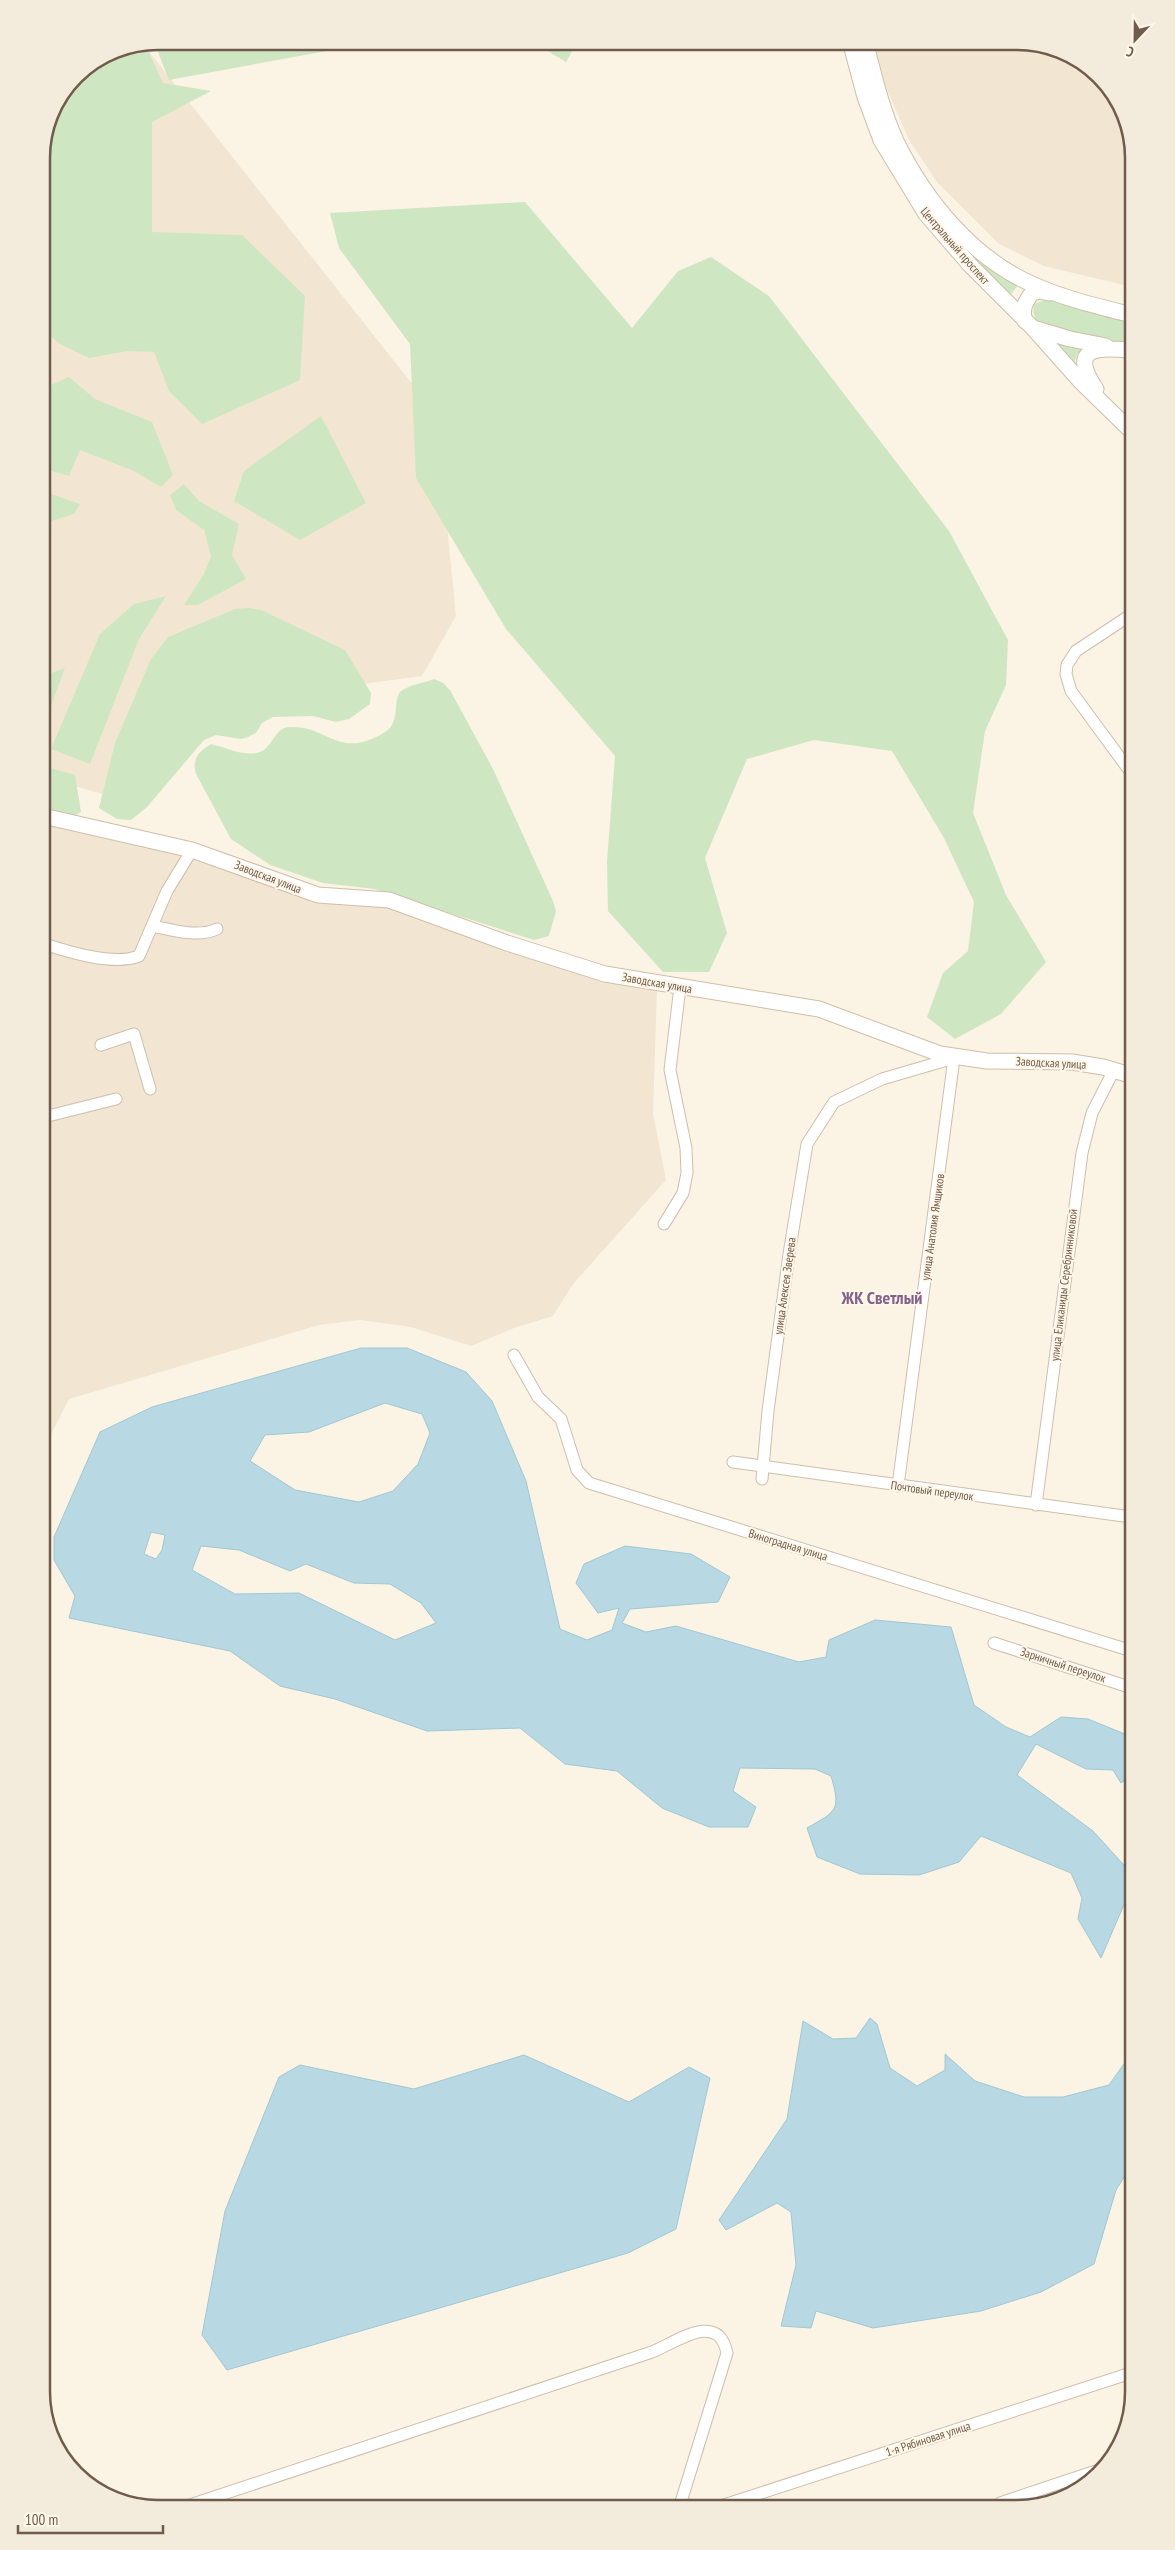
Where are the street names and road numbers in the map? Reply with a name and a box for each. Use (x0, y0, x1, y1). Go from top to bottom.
street label: Центральный проспект (918, 204, 993, 288)
street label: Заводская улица (232, 857, 304, 896)
street label: Заводская улица (621, 969, 693, 996)
street label: Заводская улица (1015, 1053, 1087, 1072)
street label: улица Анатолия Ямщиков (918, 1172, 947, 1281)
street label: улица Еликаниды Серебринниковой (1047, 1208, 1080, 1362)
street label: улица Алексея Зверева (770, 1236, 799, 1335)
street label: Почтовый переулок (890, 1477, 975, 1504)
street label: Виноградная улица (747, 1525, 830, 1564)
street label: Зарничный переулок (1018, 1644, 1108, 1686)
street label: 1-я Рябиновая улица (884, 2418, 972, 2459)

